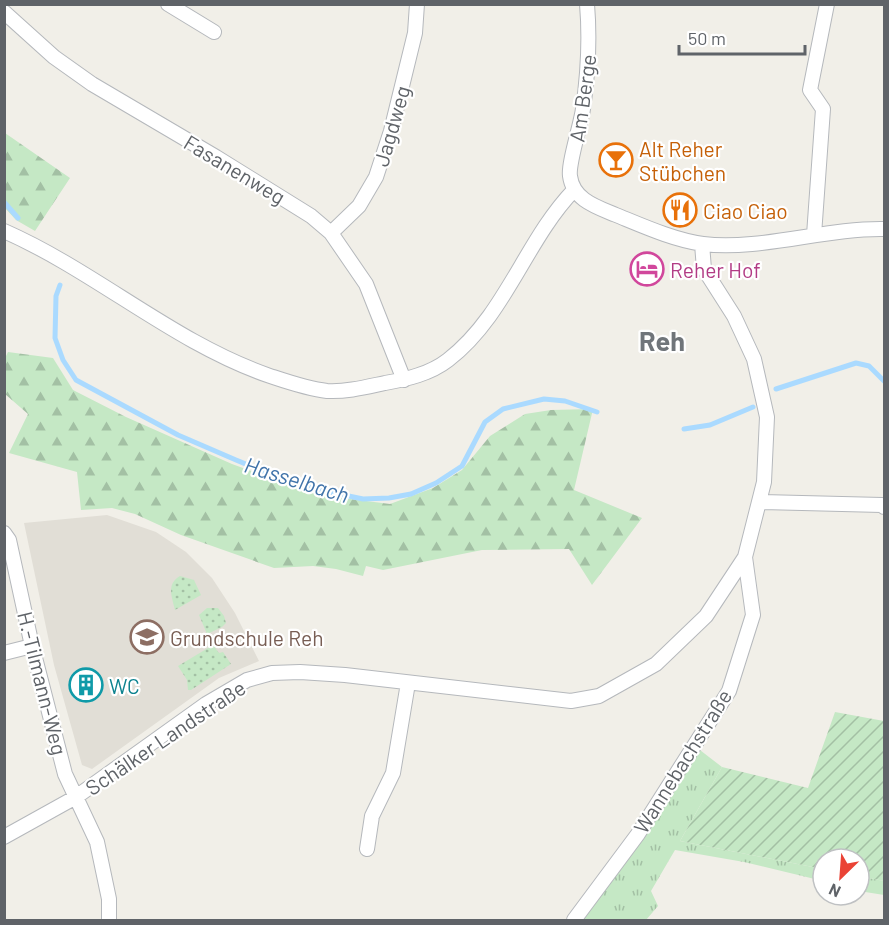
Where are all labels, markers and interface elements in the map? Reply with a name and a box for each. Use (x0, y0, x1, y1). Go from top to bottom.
scale bar (679, 18, 805, 56)
text: 50 m (688, 27, 726, 49)
street label: Am Berge (563, 52, 601, 144)
street label: Jagdweg (368, 83, 414, 169)
street label: Fasanenweg (180, 129, 290, 209)
place label: Alt Reher Stübchen (639, 136, 726, 185)
bar icon: Alt Reher Stübchen (598, 142, 634, 178)
restaurant icon: Ciao Ciao (662, 192, 698, 228)
place label: Ciao Ciao (703, 198, 788, 223)
hotel icon: Reher Hof (629, 251, 665, 287)
place label: Reher Hof (670, 257, 761, 282)
district label: Reh (639, 324, 685, 356)
water label: Hasselbach (242, 451, 352, 507)
street label: H.-Tilmann-Weg (13, 609, 73, 757)
school or university icon: Grundschule Reh (129, 619, 165, 655)
place label: Grundschule Reh (170, 625, 324, 650)
building icon: WC (68, 667, 104, 703)
place label: WC (109, 673, 140, 698)
street label: Schälker Landstraße (80, 674, 250, 800)
street label: Wannebachstraße (628, 684, 736, 838)
north arrow (811, 847, 871, 907)
text: N (826, 880, 843, 902)

